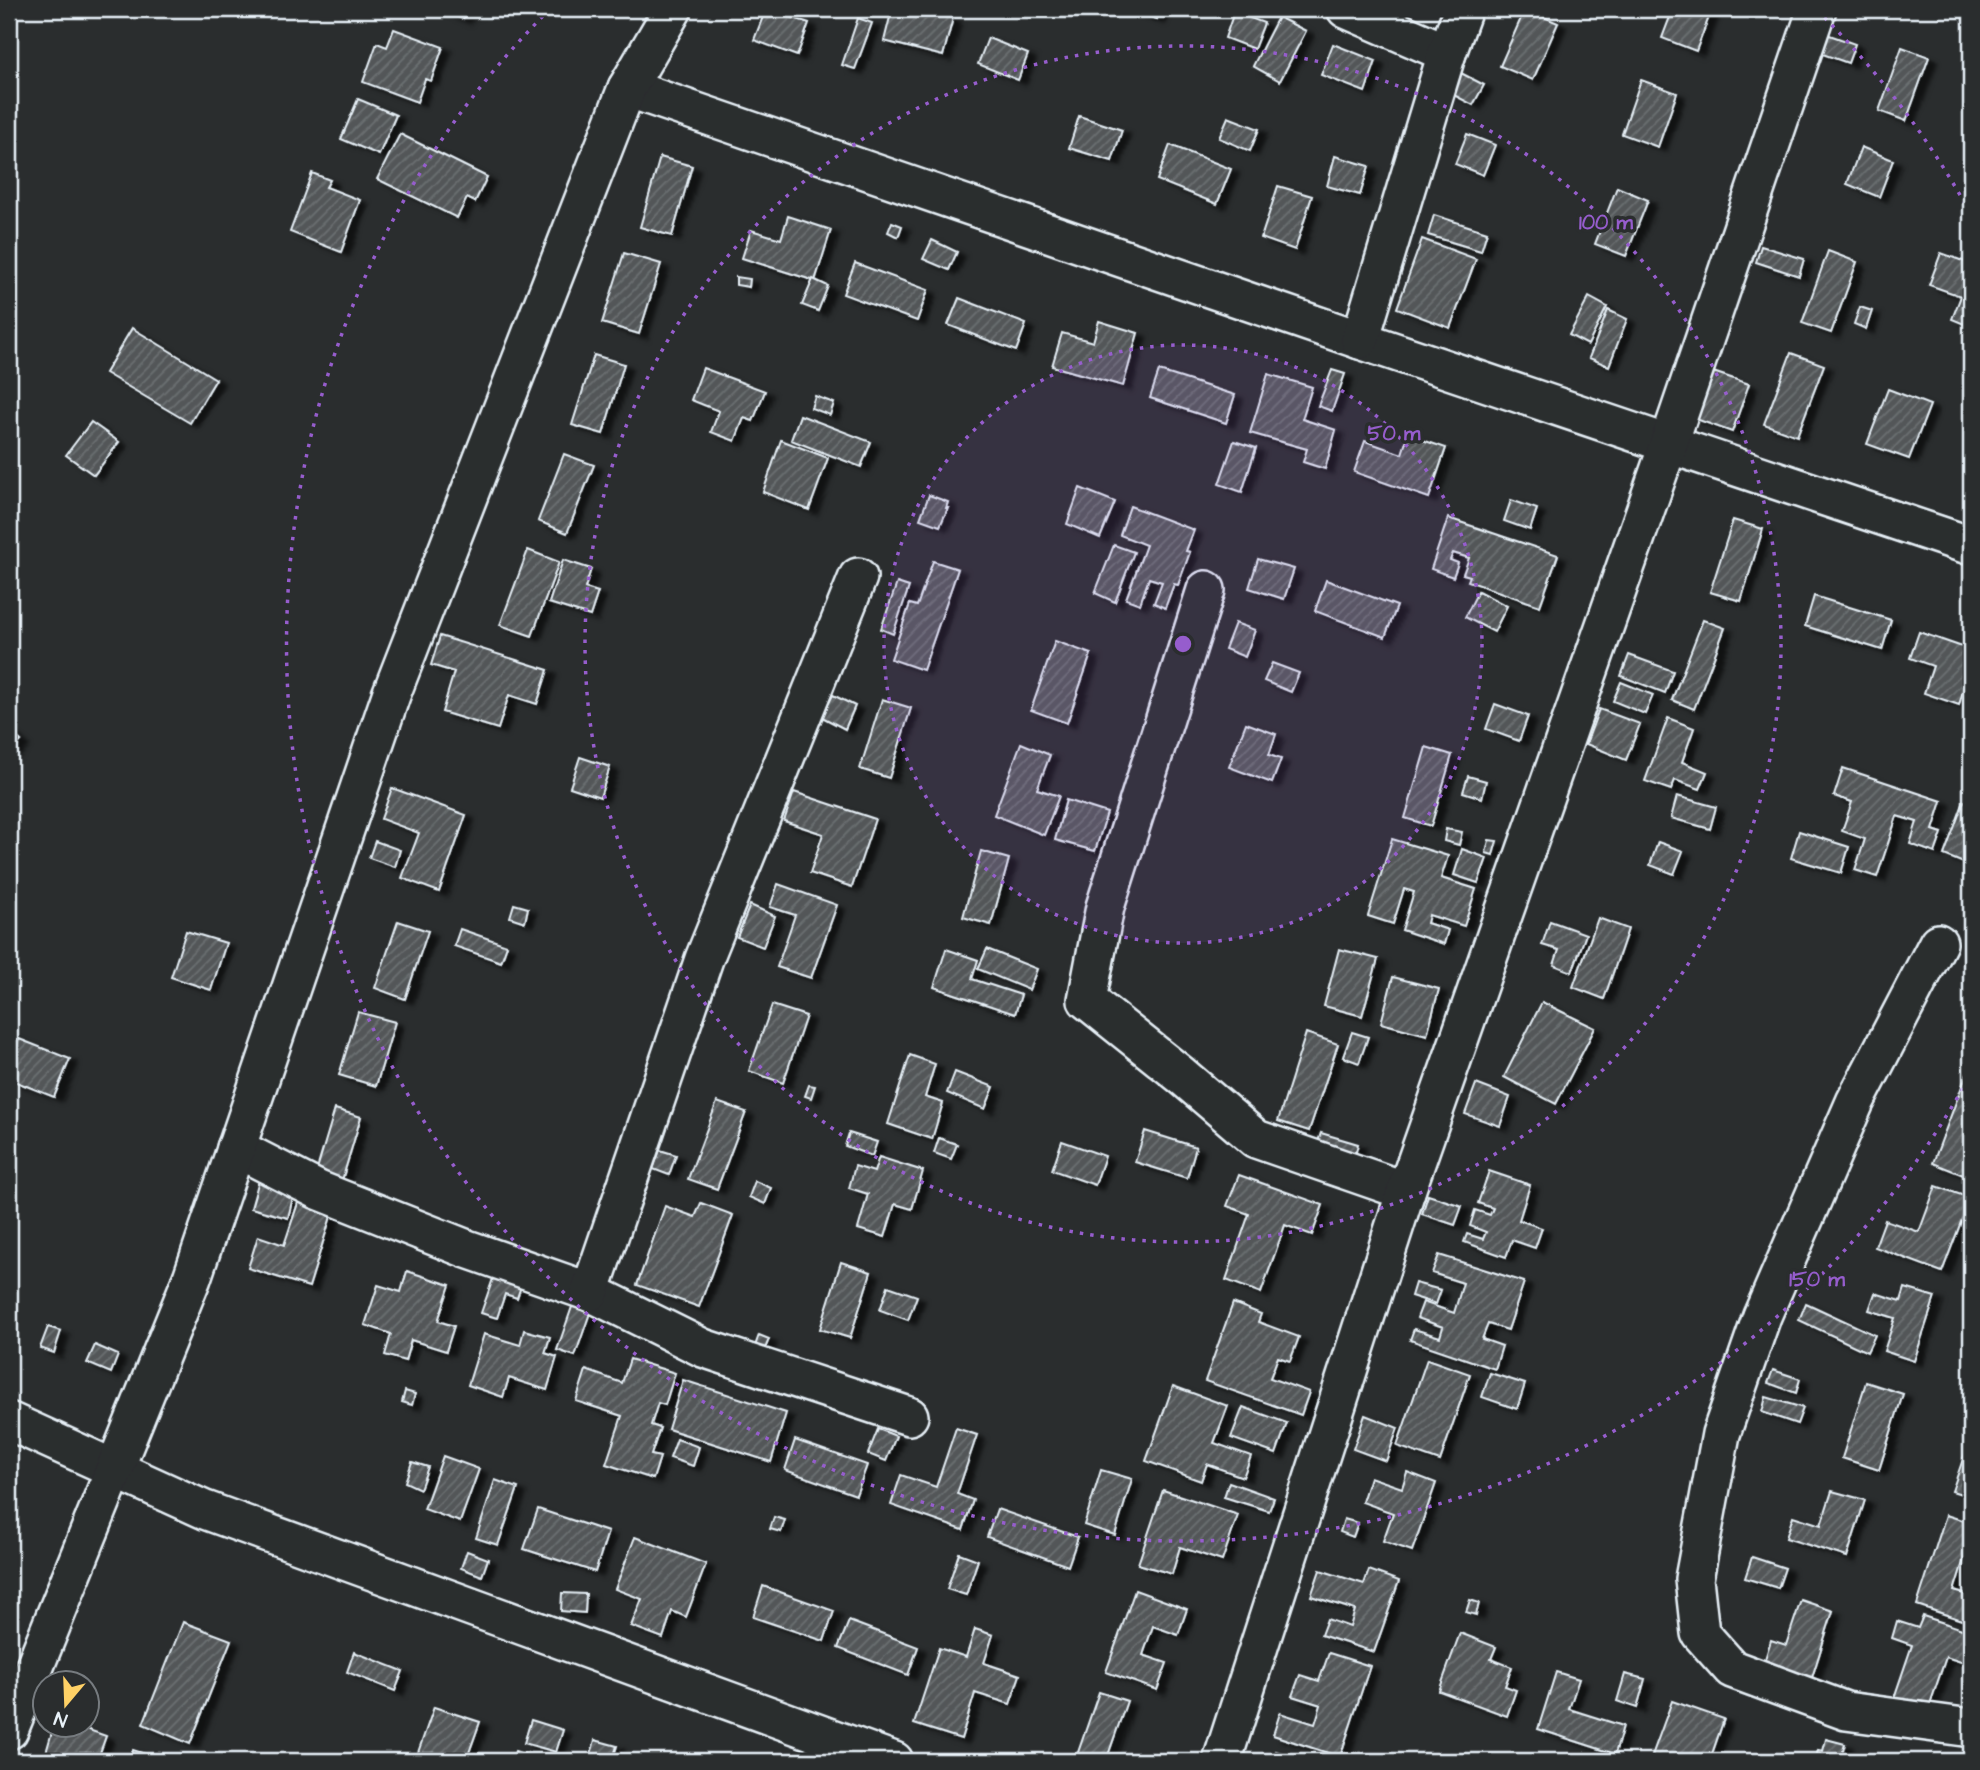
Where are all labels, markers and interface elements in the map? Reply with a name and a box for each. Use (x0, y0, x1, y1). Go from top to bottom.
text: 100 m (1579, 208, 1634, 237)
text: 50 m (1368, 419, 1421, 448)
centre of rings (1171, 632, 1195, 656)
text: 150 m (1789, 1265, 1845, 1294)
north arrow (32, 1668, 102, 1738)
text: N (51, 1704, 71, 1733)

